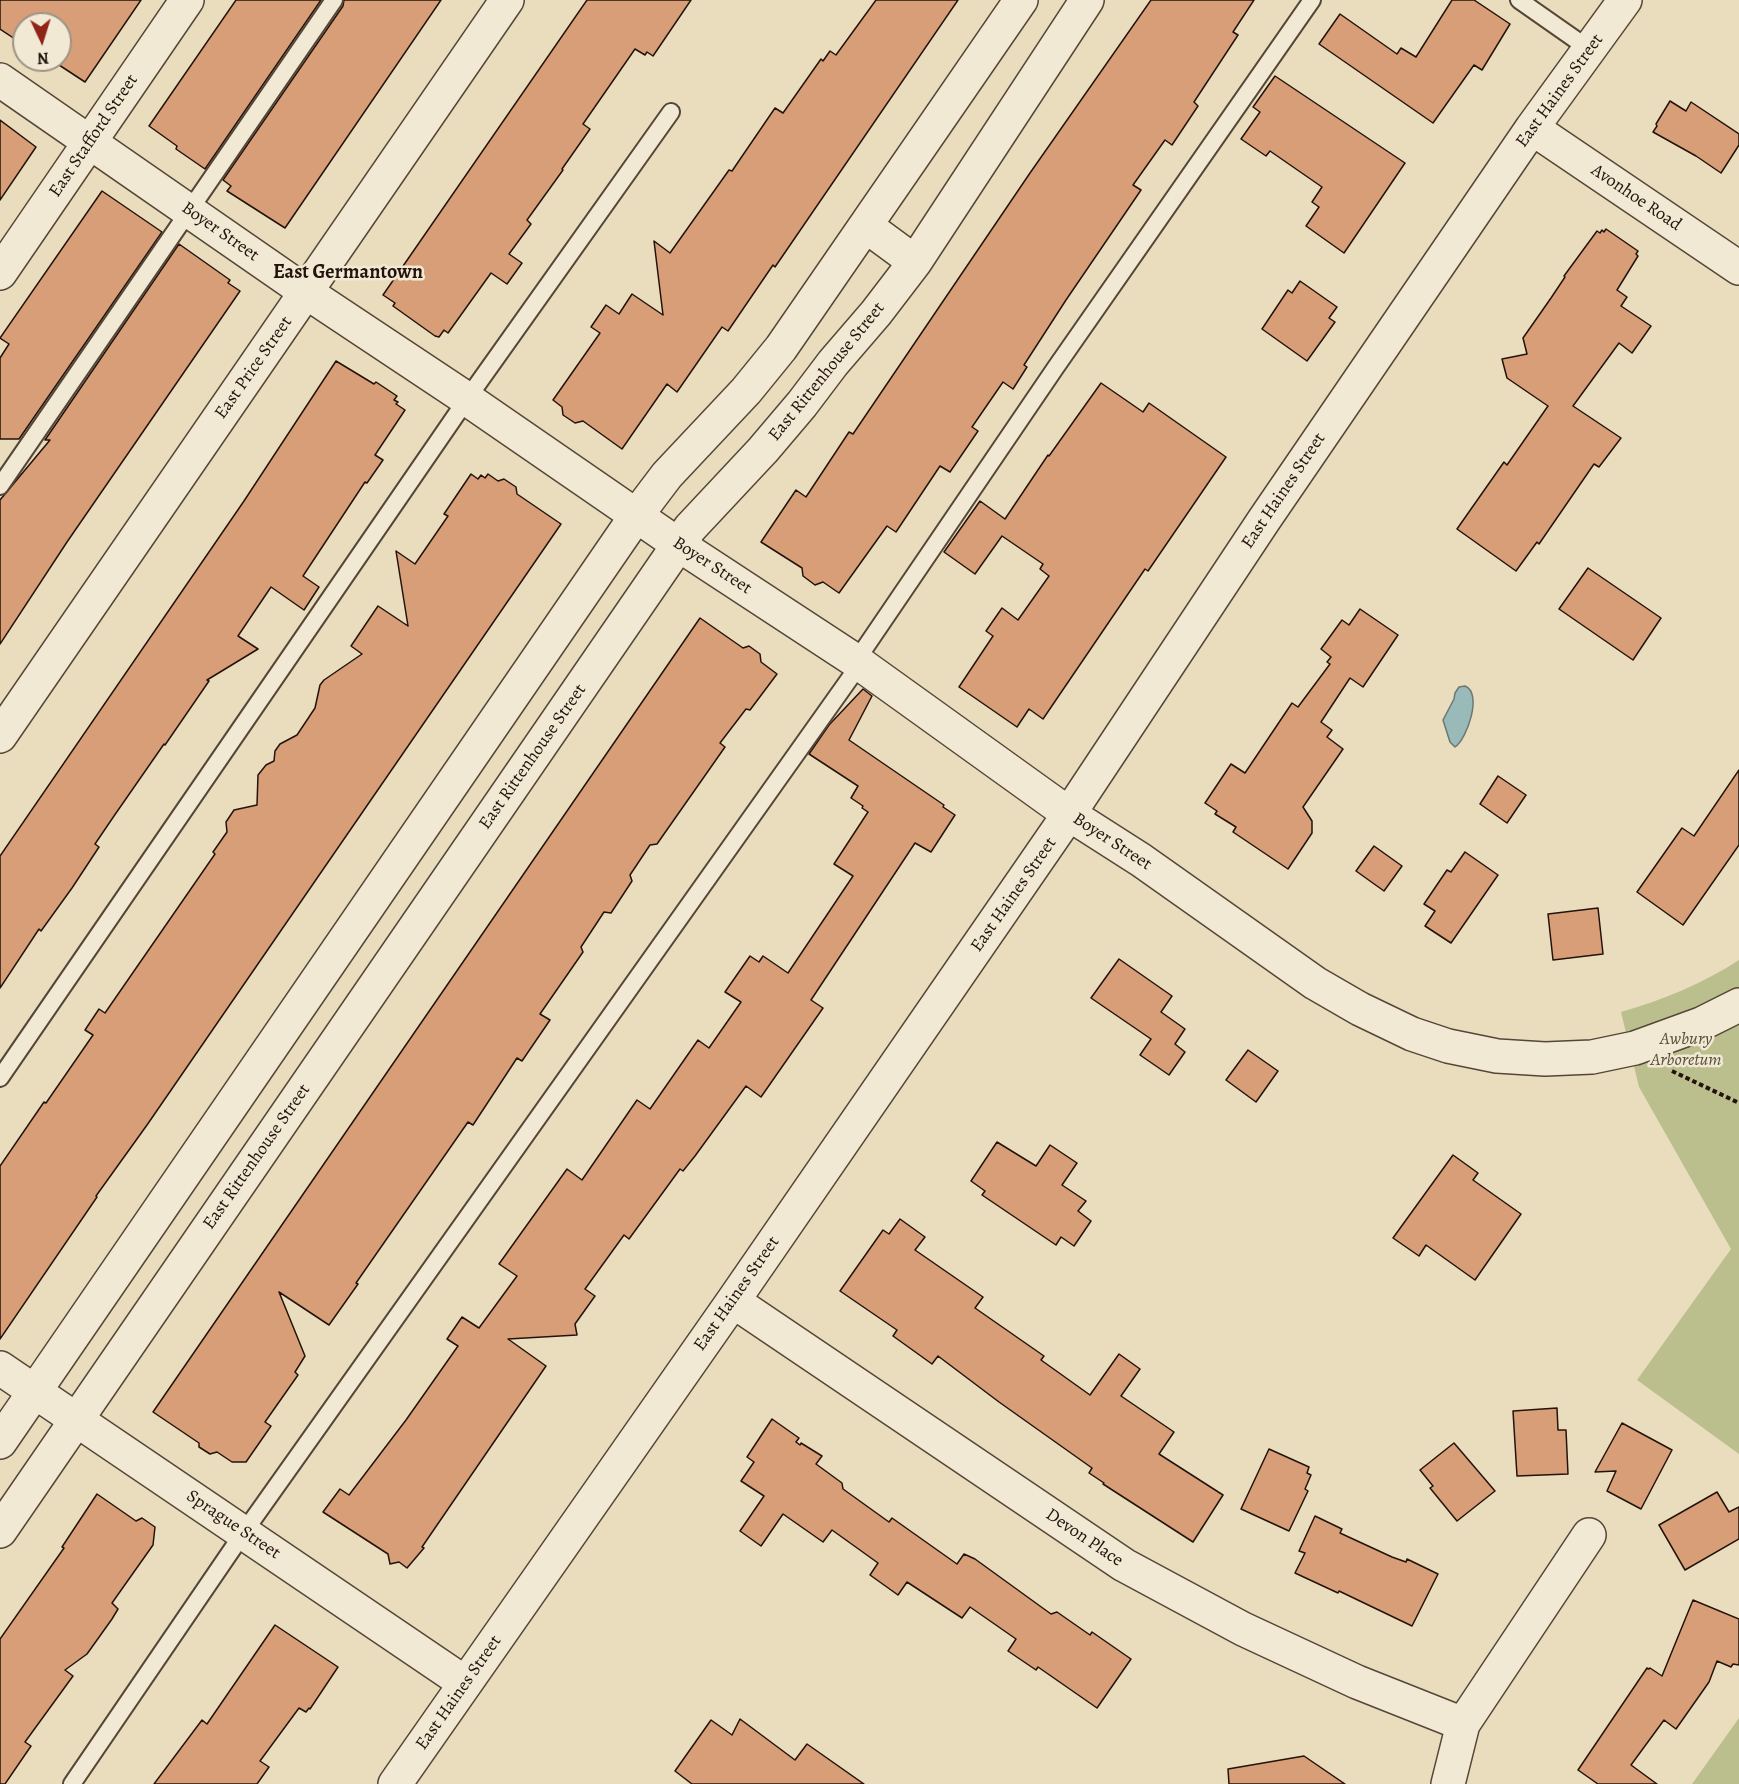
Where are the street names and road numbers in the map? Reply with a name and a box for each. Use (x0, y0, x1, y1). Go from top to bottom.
street label: East Haines Street (1512, 30, 1608, 152)
street label: East Stafford Street (45, 70, 143, 202)
street label: Avonhoe Road (1587, 160, 1685, 236)
street label: Boyer Street (177, 197, 263, 267)
street label: East Rittenhouse Street (764, 298, 890, 446)
street label: East Price Street (211, 313, 297, 423)
street label: East Haines Street (1237, 429, 1331, 553)
street label: Boyer Street (668, 532, 756, 600)
street label: East Rittenhouse Street (475, 680, 591, 834)
street label: Boyer Street (1068, 808, 1156, 876)
street label: East Haines Street (966, 833, 1062, 957)
street label: East Rittenhouse Street (199, 1080, 315, 1234)
street label: East Haines Street (689, 1232, 785, 1356)
street label: Sprague Street (182, 1486, 284, 1564)
street label: Devon Place (1041, 1504, 1127, 1572)
street label: East Haines Street (411, 1631, 507, 1755)

